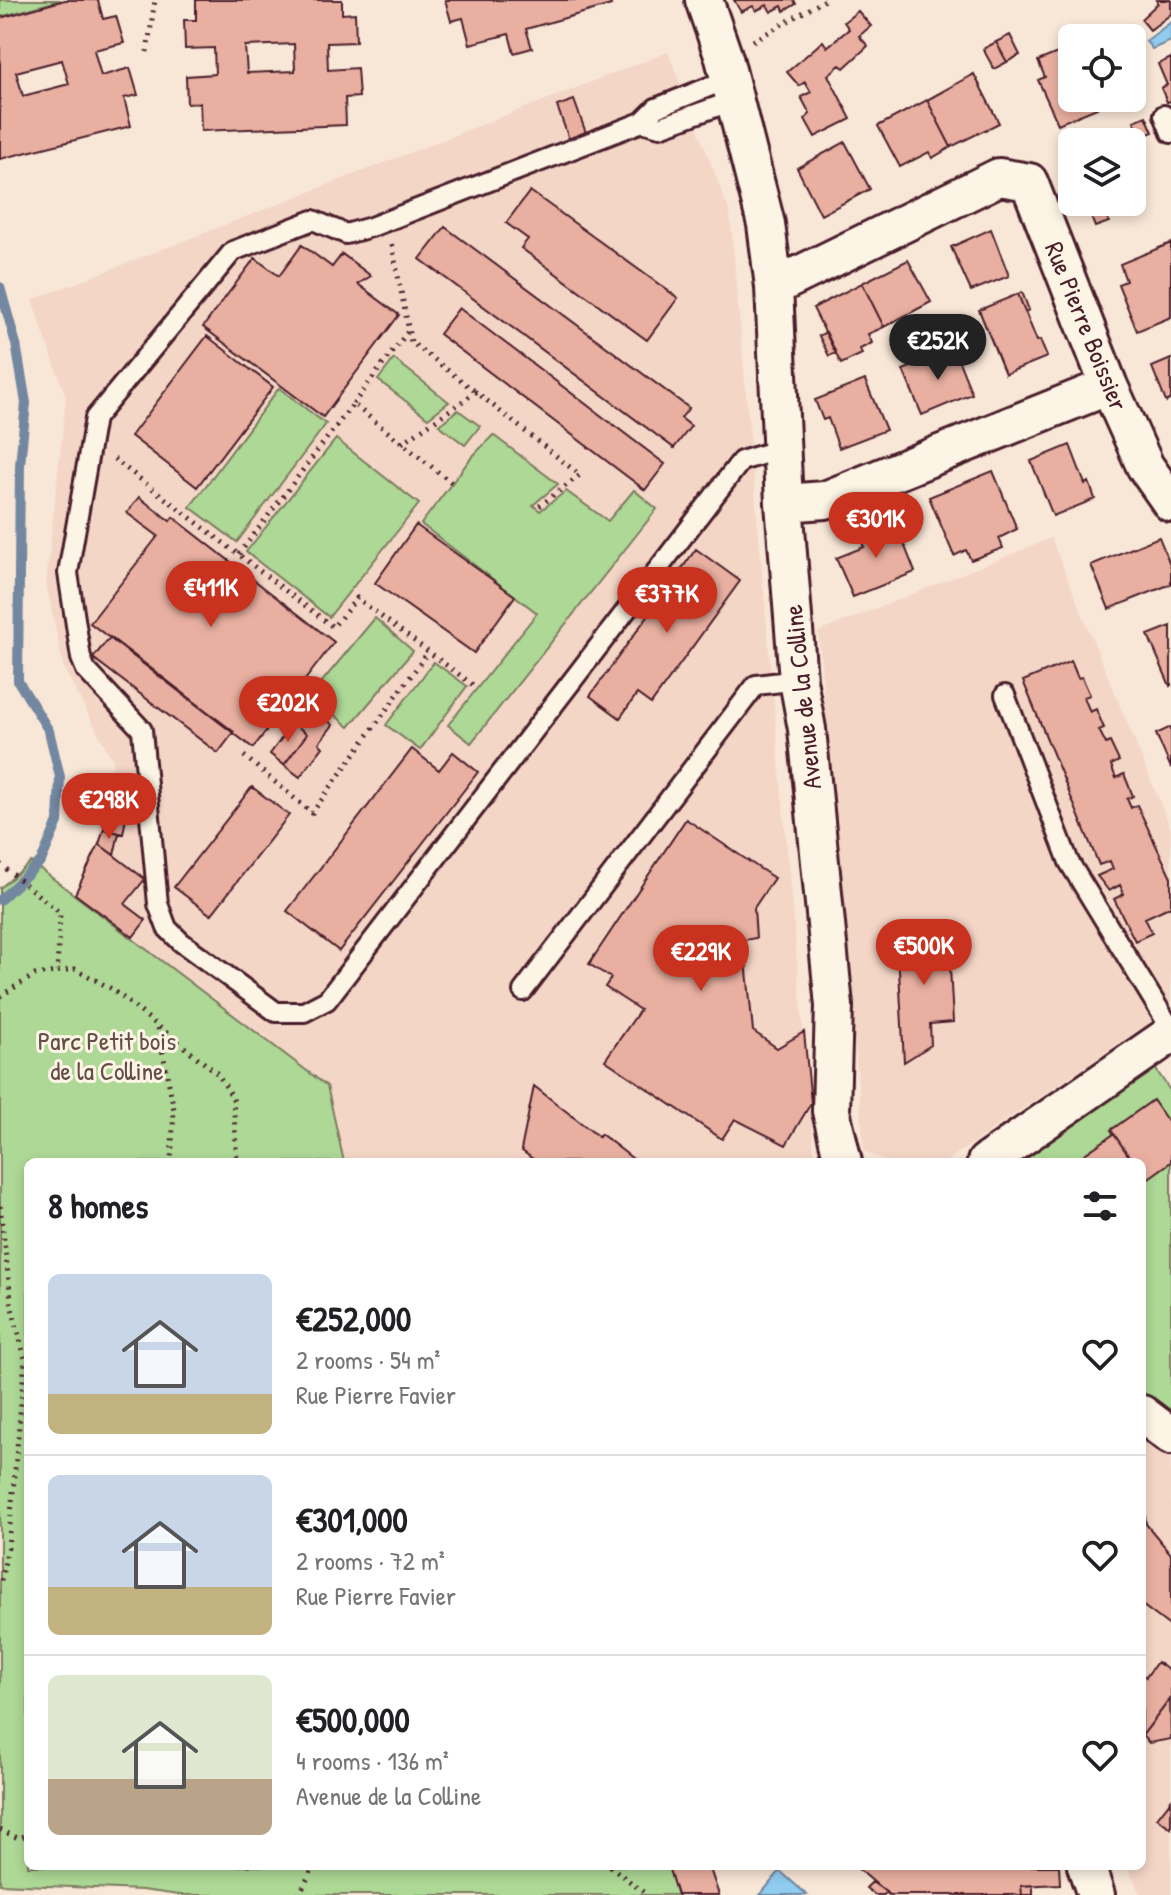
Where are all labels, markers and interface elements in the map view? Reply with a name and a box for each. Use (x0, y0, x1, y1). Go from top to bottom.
map controls (1058, 24, 1146, 216)
button: locate (1058, 24, 1146, 112)
button: layers (1058, 128, 1146, 216)
street label: Rue Pierre Boissier (1037, 236, 1137, 416)
pin: €252K (882, 314, 994, 382)
text: €252K (907, 322, 969, 357)
pin: €301K (820, 492, 932, 560)
text: €301K (847, 500, 905, 535)
pin: €411K (155, 561, 267, 629)
pin: €377K (611, 567, 723, 635)
text: €411K (184, 569, 238, 604)
text: €377K (635, 575, 699, 610)
street label: Avenue de la Colline (775, 603, 829, 791)
pin: €202K (232, 676, 344, 744)
text: €202K (257, 684, 319, 719)
pin: €298K (53, 773, 165, 841)
text: €298K (79, 781, 139, 816)
pin: €500K (868, 919, 980, 987)
pin: €229K (645, 925, 757, 993)
text: €500K (894, 927, 954, 962)
text: €229K (671, 933, 731, 968)
park label: Parc Petit bois de la Colline (38, 1023, 176, 1088)
text: 8 homes (48, 1183, 148, 1229)
icon: filters (1078, 1184, 1122, 1228)
text: €252,000 (296, 1296, 411, 1342)
icon: home (112, 1306, 208, 1402)
icon: heart (1078, 1332, 1122, 1376)
text: 2 rooms · 54 m² (296, 1342, 440, 1377)
text: Rue Pierre Favier (296, 1377, 456, 1412)
text: €301,000 (296, 1497, 408, 1543)
icon: home (112, 1507, 208, 1603)
icon: heart (1078, 1533, 1122, 1577)
text: 2 rooms · 72 m² (296, 1543, 445, 1578)
text: Rue Pierre Favier (296, 1578, 456, 1613)
text: €500,000 (296, 1697, 410, 1743)
icon: home (112, 1707, 208, 1803)
icon: heart (1078, 1733, 1122, 1777)
text: 4 rooms · 136 m² (296, 1743, 449, 1778)
text: Avenue de la Colline (296, 1778, 481, 1813)

